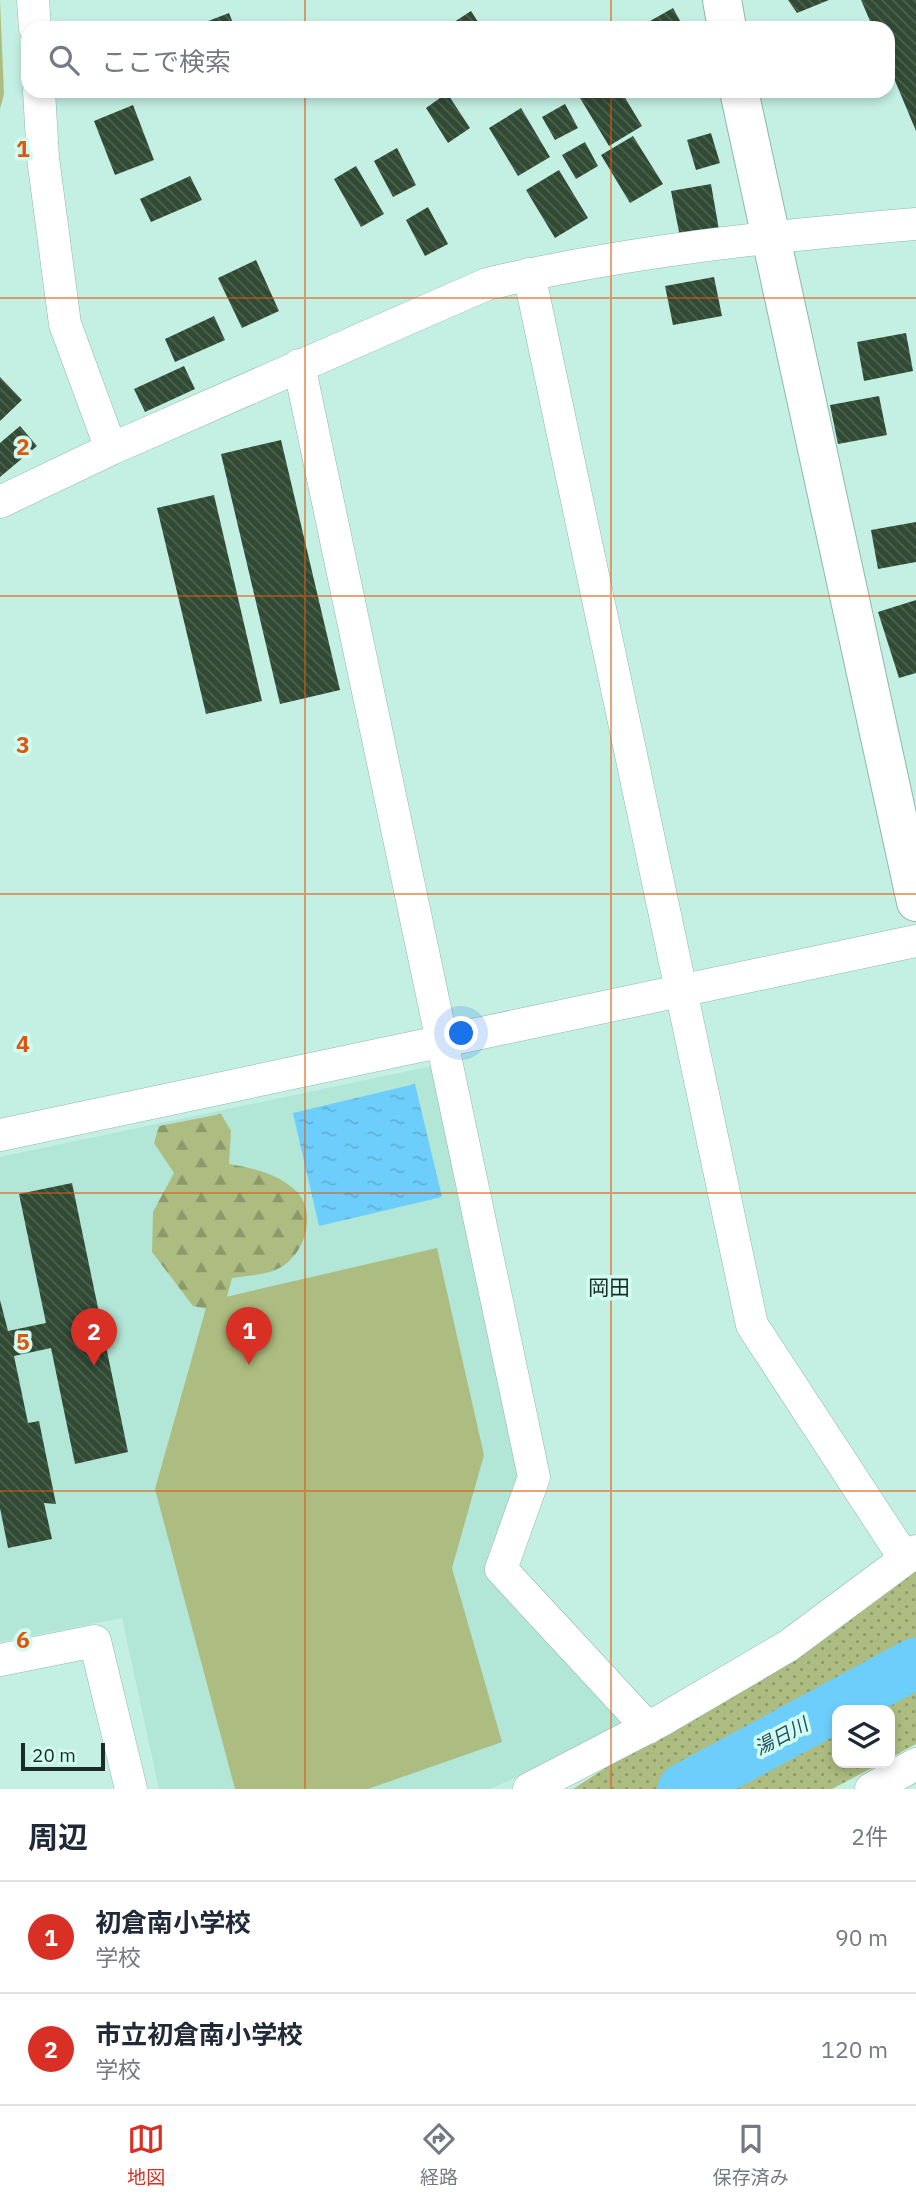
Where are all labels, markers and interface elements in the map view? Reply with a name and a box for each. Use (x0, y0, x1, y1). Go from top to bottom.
search box (21, 21, 895, 98)
icon: search (45, 41, 83, 79)
text: ここで検索 (101, 44, 231, 78)
text: 1 (16, 133, 30, 163)
text: 2 (16, 431, 30, 461)
text: 3 (16, 729, 30, 759)
your location (444, 1016, 478, 1050)
text: 4 (16, 1028, 30, 1058)
district label: 岡田 (588, 1273, 630, 1301)
pin: 1 (226, 1307, 272, 1365)
pin: 2 (71, 1308, 117, 1366)
text: 5 (16, 1326, 30, 1356)
text: 6 (16, 1624, 30, 1654)
map controls (832, 1705, 895, 1768)
button: layers (832, 1705, 895, 1768)
water label: 湯日川 (750, 1711, 814, 1760)
scale bar (21, 1740, 105, 1772)
text: 20 m (32, 1743, 76, 1767)
text: 周辺 (28, 1817, 88, 1856)
text: 2件 (851, 1821, 888, 1851)
text: 初倉南小学校 (95, 1905, 251, 1939)
text: 1 (44, 1922, 58, 1952)
text: 90 m (835, 1922, 888, 1952)
text: 学校 (95, 1942, 141, 1972)
text: 市立初倉南小学校 (95, 2017, 303, 2051)
text: 2 (44, 2034, 58, 2064)
text: 120 m (821, 2034, 888, 2064)
text: 学校 (95, 2054, 141, 2084)
tab: 地図 (127, 2120, 165, 2189)
tab: 経路 (420, 2120, 458, 2189)
tab: 保存済み (713, 2120, 789, 2189)

